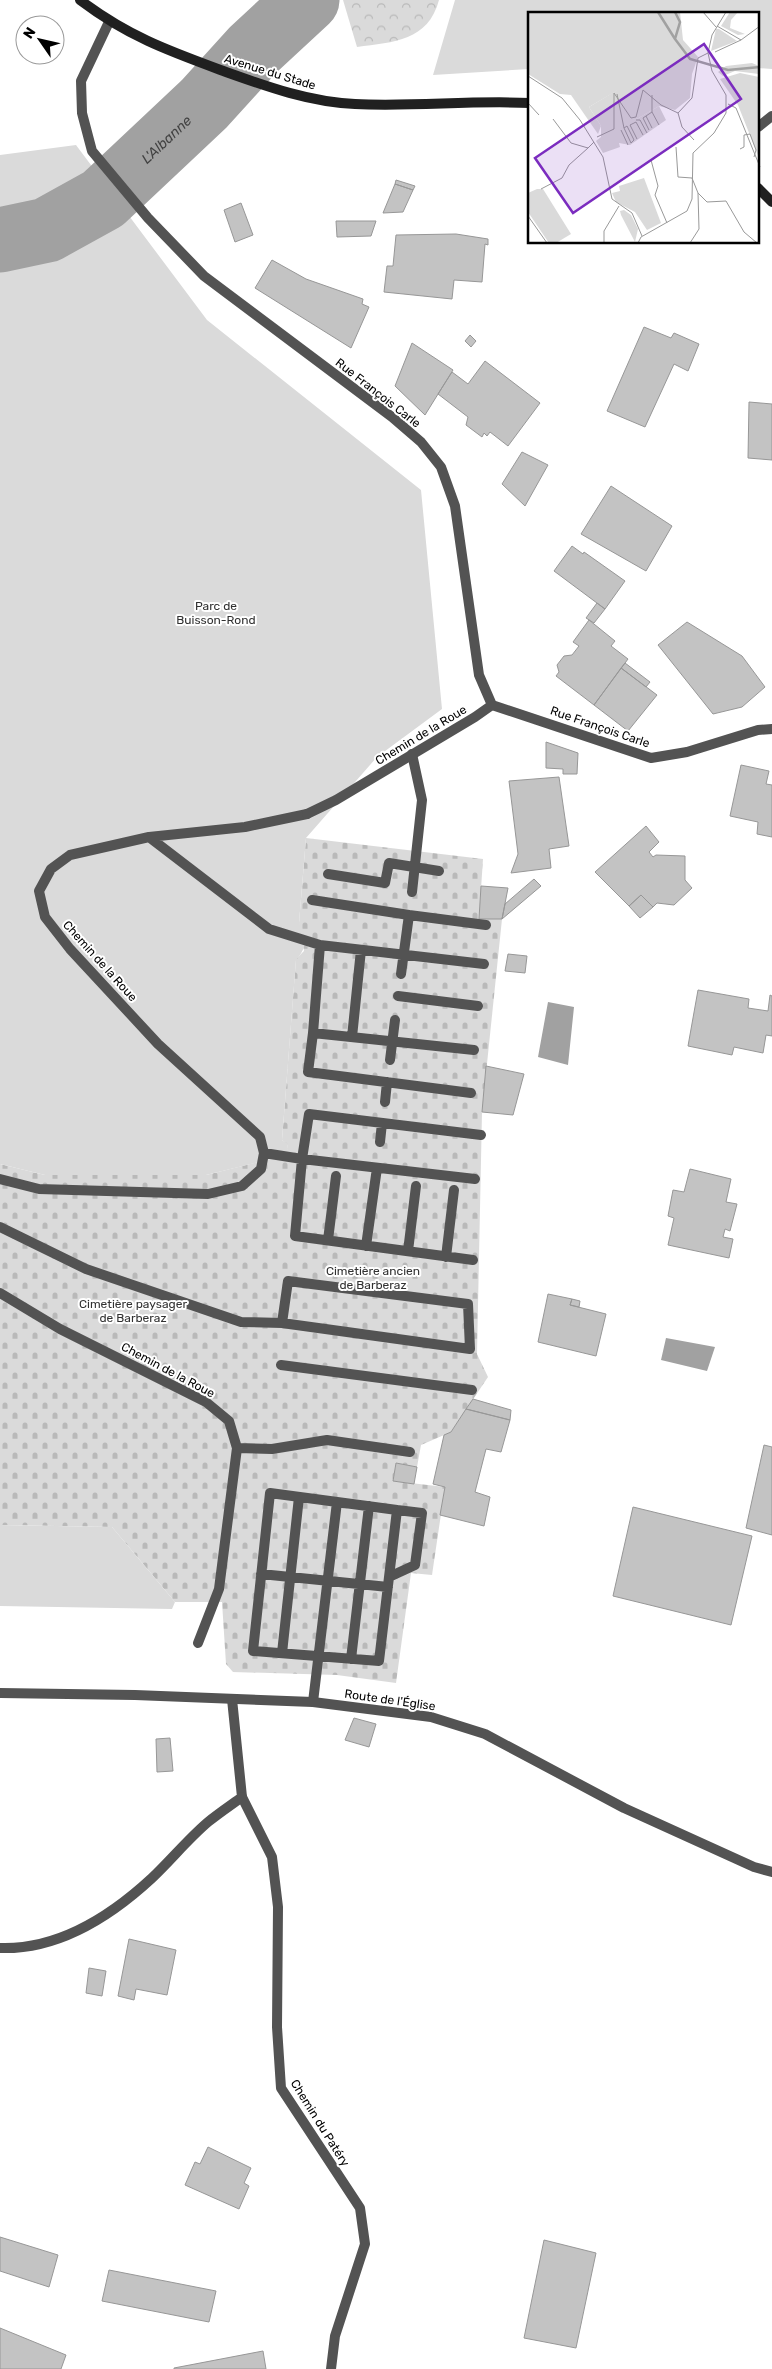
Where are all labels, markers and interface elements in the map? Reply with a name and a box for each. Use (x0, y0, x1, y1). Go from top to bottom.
inset map (528, 12, 760, 244)
north arrow (15, 15, 65, 65)
text: N (20, 24, 40, 42)
street label: Avenue du Stade (223, 51, 318, 93)
water label: L'Albanne (138, 112, 195, 167)
street label: Rue François Carle (333, 355, 424, 431)
park label: Parc de Buisson-Rond (176, 599, 256, 627)
street label: Chemin de la Roue (373, 702, 469, 768)
street label: Rue François Carle (548, 703, 652, 751)
street label: Chemin de la Roue (60, 918, 140, 1004)
park label: Cimetière ancien de Barberaz (326, 1264, 420, 1292)
park label: Cimetière paysager de Barberaz (79, 1297, 187, 1325)
street label: Chemin de la Roue (119, 1339, 217, 1401)
street label: Route de l'Église (344, 1687, 437, 1713)
street label: Chemin du Patéry (288, 2077, 353, 2169)

